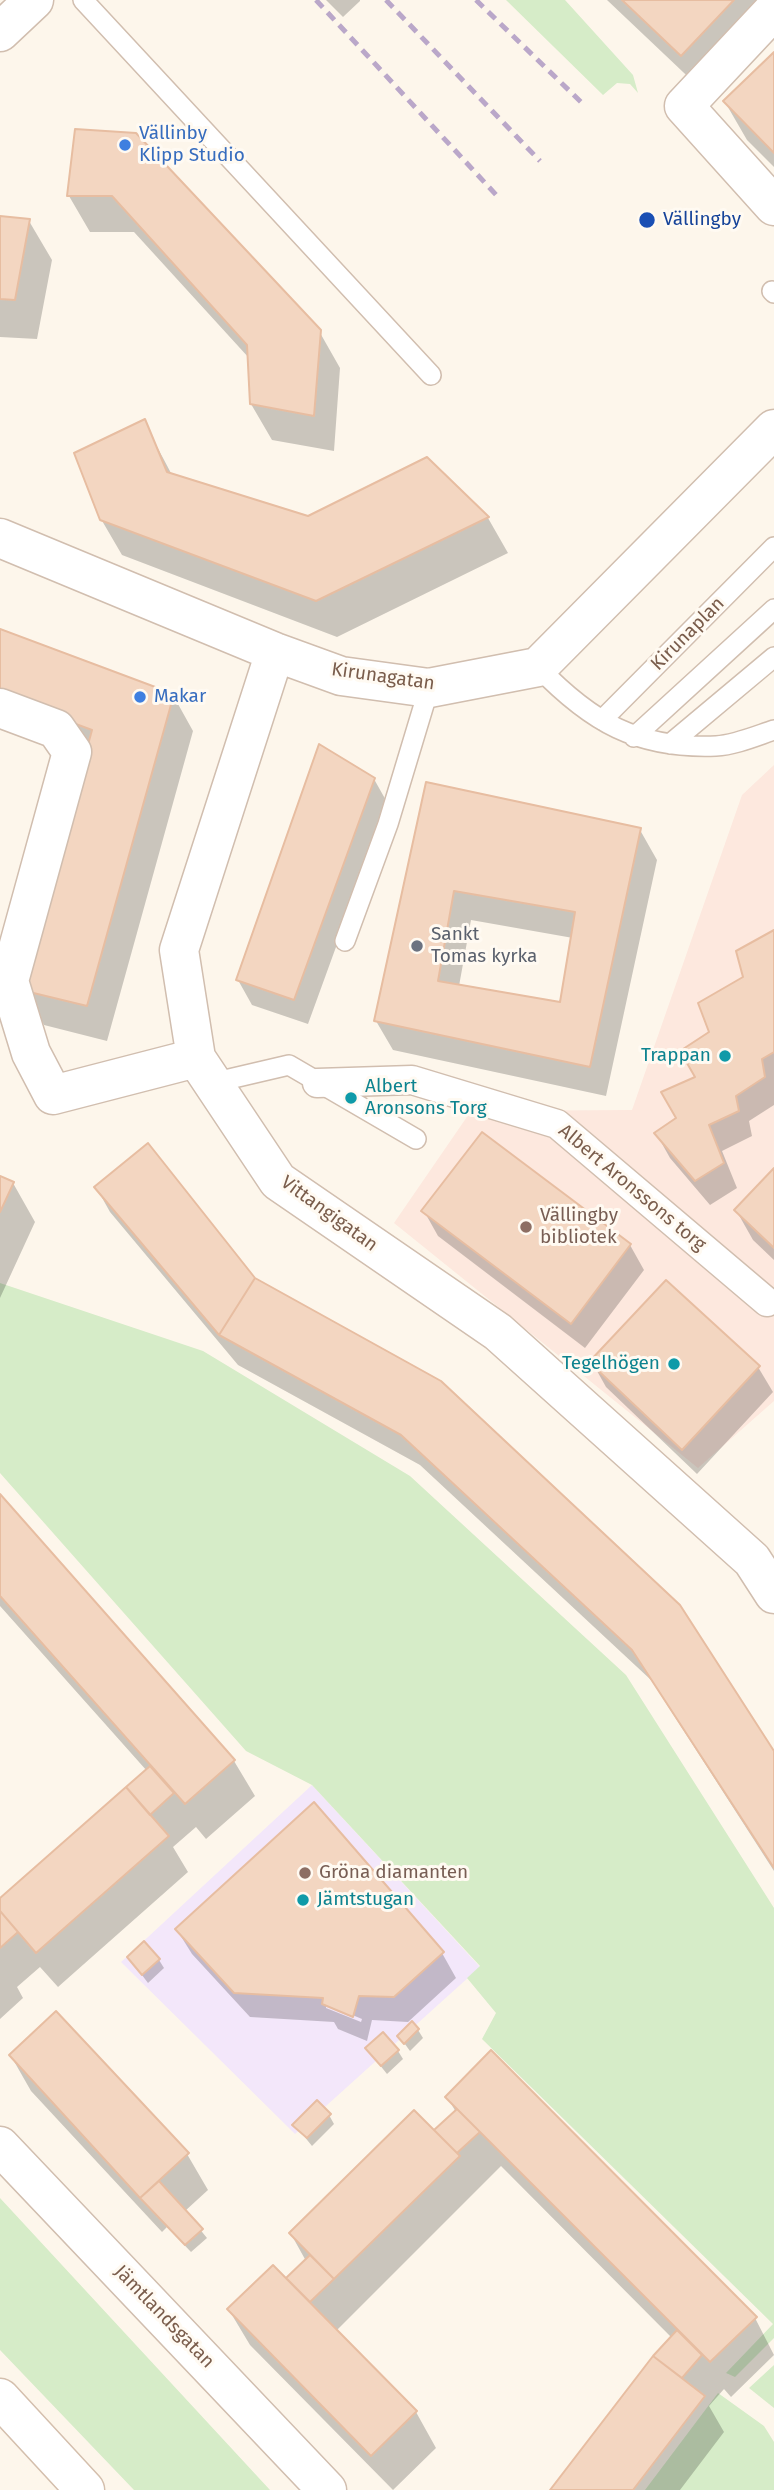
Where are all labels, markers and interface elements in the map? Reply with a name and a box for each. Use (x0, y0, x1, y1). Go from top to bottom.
place label: Vällinby Klipp Studio (139, 123, 245, 167)
marker: Vällinby Klipp Studio (117, 137, 133, 153)
place label: Vällingby (663, 209, 741, 231)
marker: Vällingby (637, 210, 657, 230)
street label: Kirunaplan (646, 592, 730, 676)
street label: Kirunagatan (330, 658, 436, 696)
place label: Makar (154, 686, 206, 708)
marker: Makar (132, 689, 148, 705)
place label: Sankt Tomas kyrka (431, 924, 537, 968)
marker: Sankt Tomas kyrka (409, 938, 425, 954)
place label: Trappan (641, 1045, 711, 1067)
marker: Trappan (717, 1048, 733, 1064)
place label: Albert Aronsons Torg (365, 1076, 487, 1120)
marker: Albert Aronsons Torg (343, 1090, 359, 1106)
street label: Albert Aronssons torg (554, 1120, 710, 1256)
street label: Vittangigatan (276, 1171, 382, 1257)
place label: Vällingby bibliotek (540, 1205, 618, 1249)
marker: Vällingby bibliotek (518, 1219, 534, 1235)
place label: Tegelhögen (562, 1353, 660, 1375)
marker: Tegelhögen (666, 1356, 682, 1372)
place label: Gröna diamanten (319, 1862, 468, 1884)
marker: Gröna diamanten (297, 1865, 313, 1881)
place label: Jämtstugan (317, 1889, 414, 1911)
marker: Jämtstugan (295, 1892, 311, 1908)
street label: Jämtlandsgatan (109, 2261, 219, 2373)

